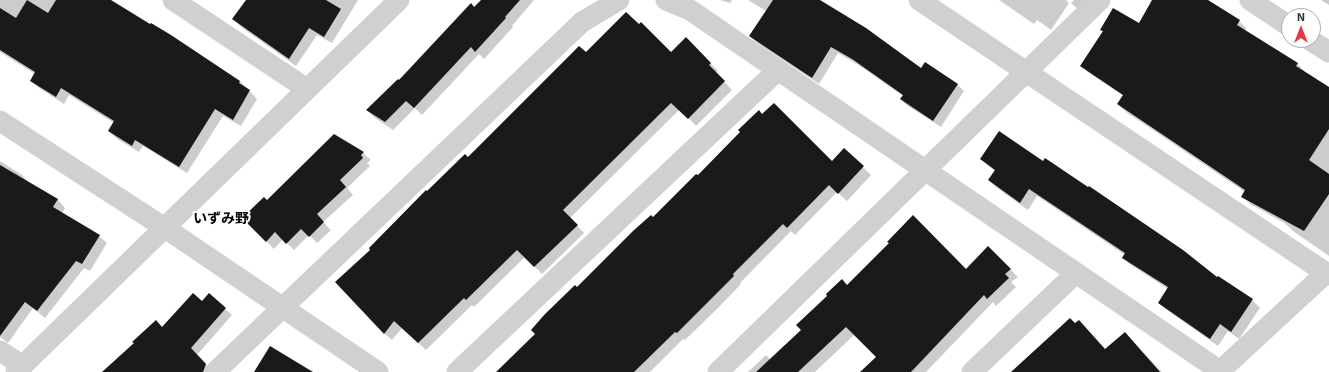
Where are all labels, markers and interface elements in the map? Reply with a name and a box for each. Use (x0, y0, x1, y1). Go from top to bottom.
north arrow (1281, 8, 1321, 48)
text: N (1297, 10, 1305, 23)
district label: いずみ野 (193, 210, 249, 226)

